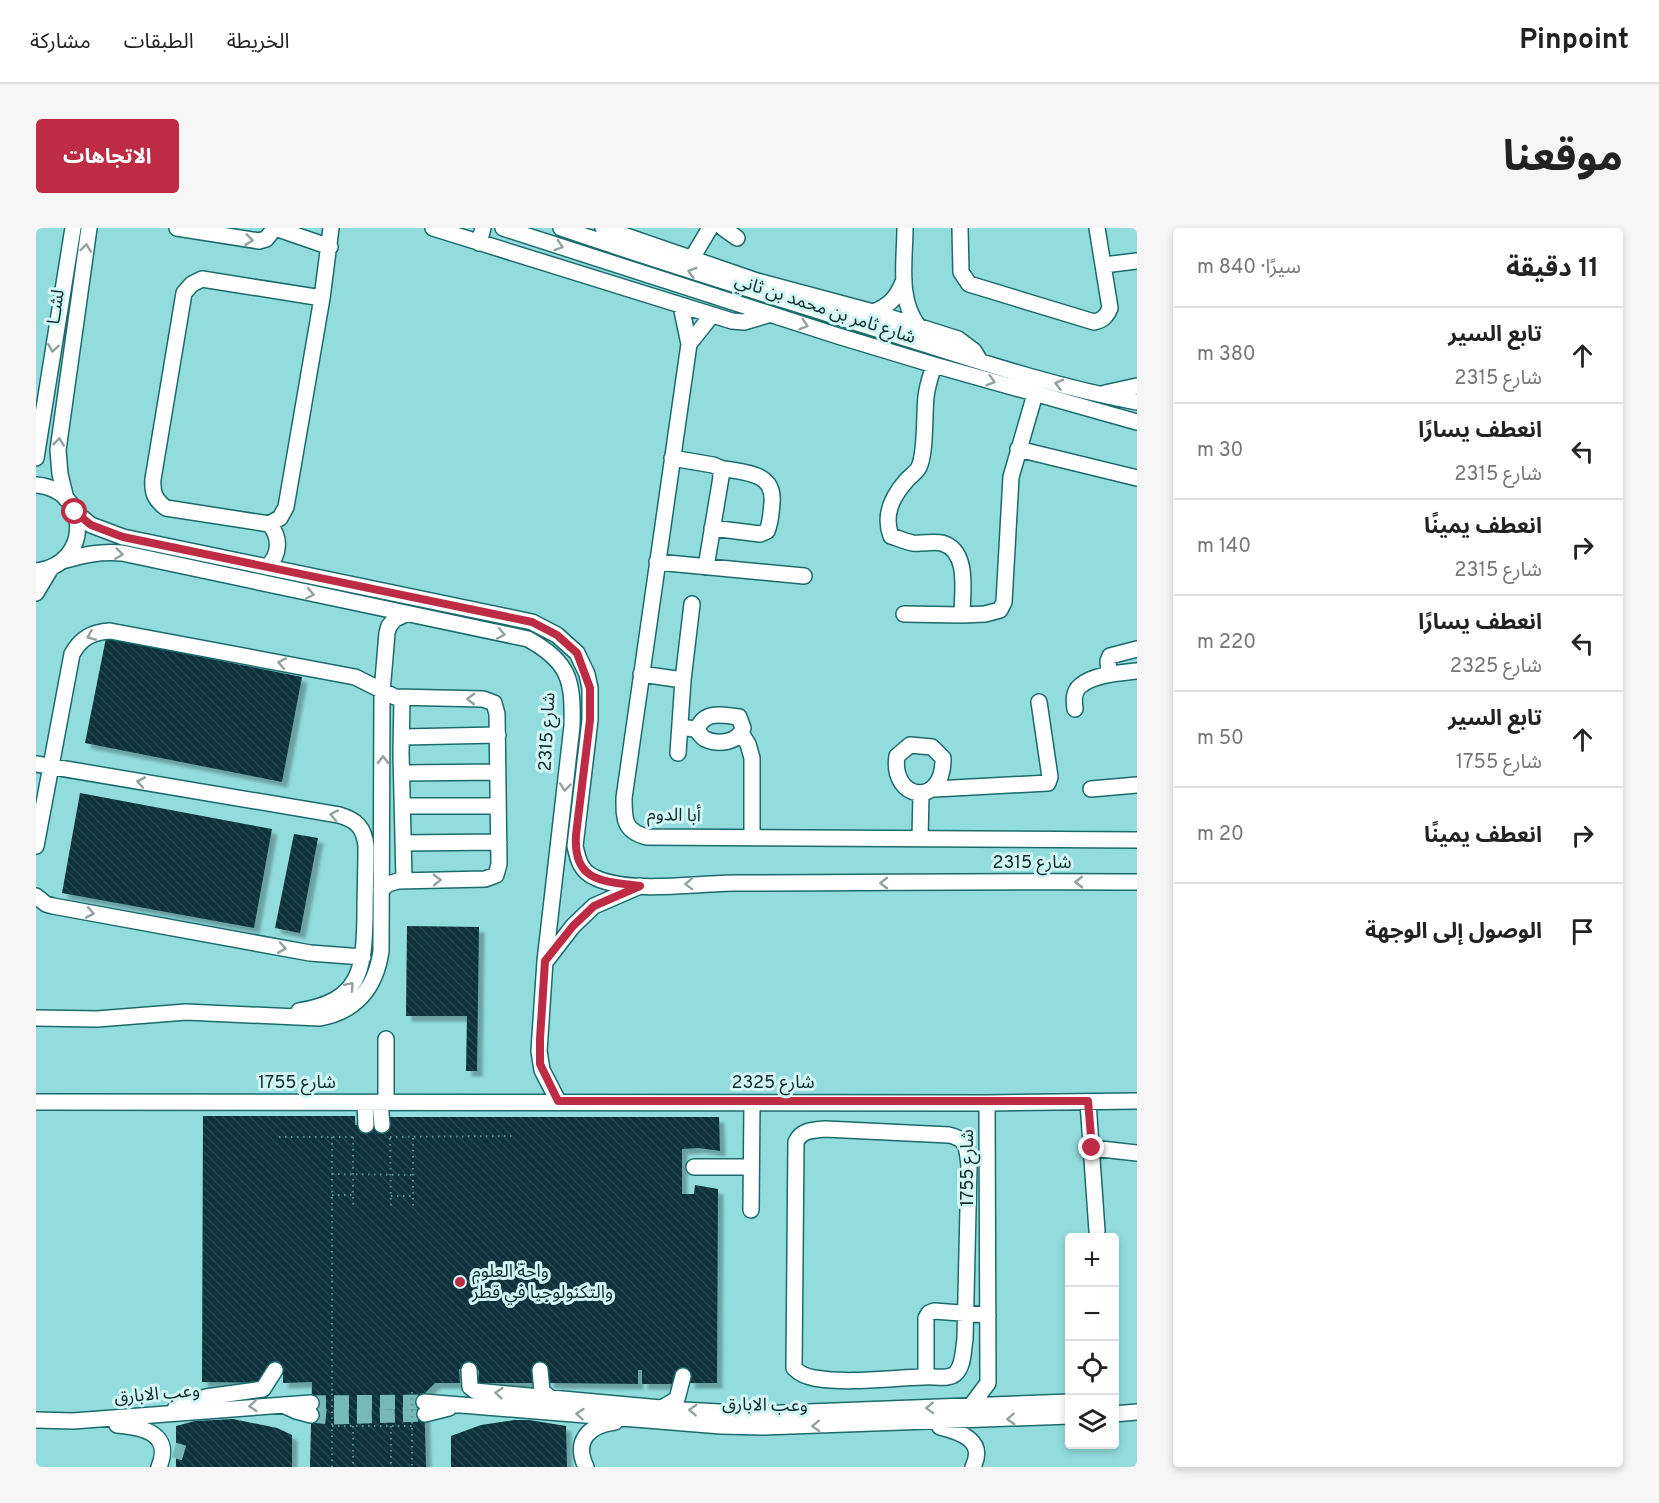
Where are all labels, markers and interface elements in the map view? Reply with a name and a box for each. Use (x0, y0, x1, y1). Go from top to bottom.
text: Pinpoint (1519, 23, 1629, 59)
text: مشاركة (30, 29, 91, 56)
text: الطبقات (124, 29, 194, 56)
text: الخريطة (227, 29, 290, 56)
button: الاتجاهات (36, 119, 179, 193)
text: موقعنا (1503, 133, 1623, 186)
one-way arrow (245, 233, 254, 245)
one-way arrow (553, 239, 564, 251)
one-way arrow (79, 244, 91, 253)
text: 11 دقيقة (1506, 253, 1599, 286)
text: سيرًا · 840 m (1197, 255, 1301, 281)
one-way arrow (687, 267, 698, 279)
street label: شارع ثامر بن محمد بن ثاني (731, 270, 918, 351)
street label: لشــا (43, 288, 71, 326)
one-way arrow (798, 317, 809, 330)
text: تابع السير (1448, 322, 1542, 349)
icon: ahead (1566, 339, 1599, 372)
text: 380 m (1197, 342, 1256, 368)
one-way arrow (48, 343, 60, 353)
text: شارع 2315 (1454, 366, 1542, 392)
one-way arrow (985, 374, 996, 386)
one-way arrow (1055, 379, 1065, 392)
text: انعطف يسارًا (1418, 418, 1542, 445)
icon: left (1566, 435, 1599, 468)
one-way arrow (52, 437, 65, 446)
text: 30 m (1197, 438, 1243, 464)
text: شارع 2315 (1454, 462, 1542, 488)
route start (61, 498, 87, 524)
text: انعطف يمينًا (1424, 514, 1542, 541)
icon: right (1566, 531, 1599, 564)
text: 140 m (1197, 534, 1251, 560)
one-way arrow (115, 547, 124, 559)
text: شارع 2315 (1454, 558, 1542, 584)
one-way arrow (305, 587, 315, 600)
text: انعطف يسارًا (1418, 610, 1542, 637)
one-way arrow (496, 627, 506, 640)
icon: left (1566, 627, 1599, 660)
one-way arrow (87, 629, 98, 641)
text: 220 m (1197, 630, 1256, 656)
text: شارع 2325 (1450, 654, 1542, 680)
one-way arrow (278, 657, 288, 670)
street label: شارع 2315 (534, 692, 563, 772)
one-way arrow (466, 693, 475, 705)
text: تابع السير (1448, 706, 1542, 733)
icon: ahead (1566, 723, 1599, 756)
text: 50 m (1197, 726, 1244, 752)
text: شارع 1755 (1456, 750, 1542, 776)
one-way arrow (377, 755, 389, 764)
one-way arrow (137, 776, 147, 789)
one-way arrow (559, 783, 572, 792)
street label: أبا الدوم (647, 802, 701, 829)
one-way arrow (329, 809, 339, 822)
icon: right (1566, 819, 1599, 852)
text: 20 m (1197, 822, 1244, 848)
text: انعطف يمينًا (1424, 823, 1542, 850)
street label: شارع 2315 (992, 852, 1072, 876)
one-way arrow (432, 873, 441, 886)
one-way arrow (1074, 876, 1083, 888)
one-way arrow (879, 877, 888, 889)
one-way arrow (684, 878, 693, 891)
one-way arrow (85, 906, 95, 919)
icon: arrive (1566, 915, 1599, 948)
text: الوصول إلى الوجهة (1365, 919, 1542, 946)
one-way arrow (277, 941, 287, 954)
one-way arrow (343, 982, 354, 993)
street label: شارع 1755 (258, 1072, 336, 1096)
street label: شارع 2325 (732, 1072, 815, 1096)
street label: شارع 1755 (957, 1129, 981, 1207)
route end (1078, 1134, 1104, 1160)
map controls (1065, 1233, 1119, 1449)
button: + (1065, 1233, 1119, 1287)
place label: واحة العلوم والتكنولوجيا في قطر (471, 1261, 613, 1305)
marker: واحة العلوم والتكنولوجيا في قطر (453, 1275, 467, 1289)
button: − (1065, 1287, 1119, 1341)
button: locate (1065, 1341, 1119, 1395)
street label: وعب الابارق (113, 1380, 201, 1410)
one-way arrow (494, 1387, 503, 1400)
street label: وعب الابارق (722, 1394, 808, 1418)
button: layers (1065, 1395, 1119, 1449)
one-way arrow (248, 1400, 257, 1413)
one-way arrow (925, 1402, 934, 1415)
one-way arrow (688, 1404, 697, 1417)
one-way arrow (575, 1408, 584, 1421)
one-way arrow (1007, 1412, 1016, 1425)
one-way arrow (812, 1420, 821, 1433)

